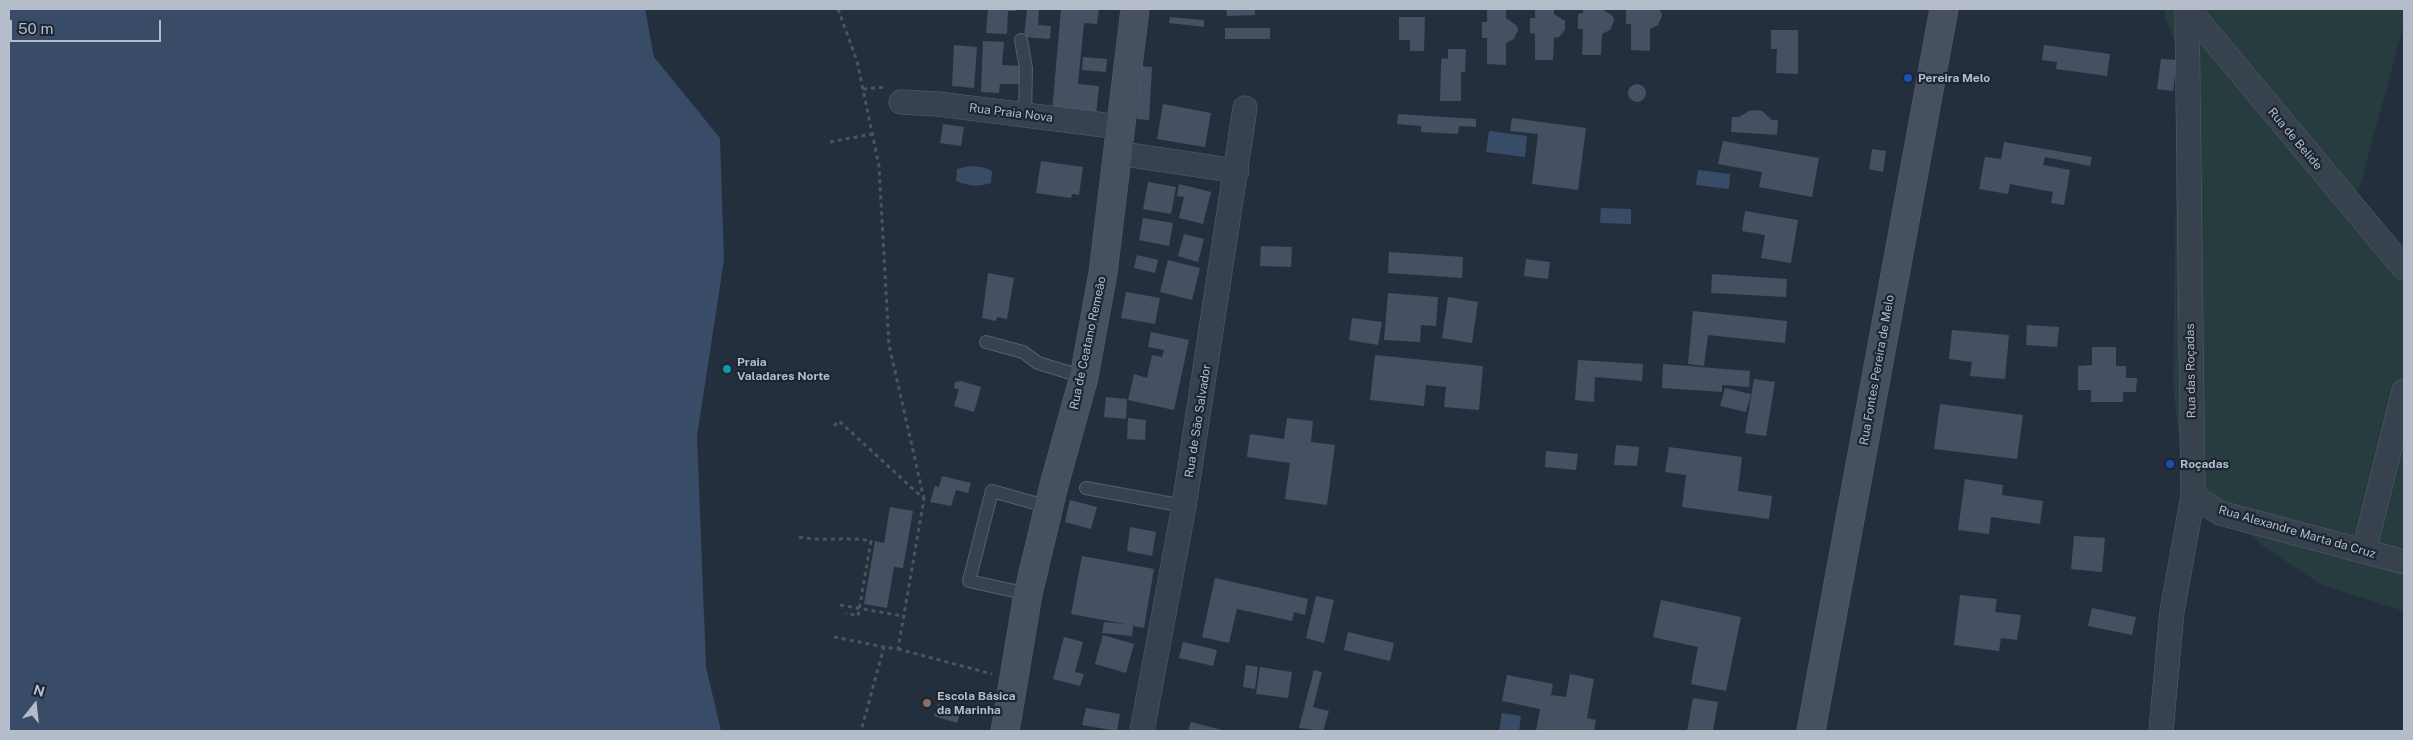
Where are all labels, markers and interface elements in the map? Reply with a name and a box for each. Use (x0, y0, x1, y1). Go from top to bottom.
scale bar (12, 10, 164, 42)
text: 50 m (18, 20, 53, 37)
place label: Pereira Melo (1918, 71, 1990, 85)
marker: Pereira Melo (1902, 72, 1914, 84)
street label: Rua Praia Nova (968, 101, 1054, 125)
street label: Rua de Belide (2265, 105, 2325, 173)
street label: Rua de Ceatano Remeão (1067, 275, 1109, 411)
street label: Rua Fontes Pereira de Melo (1857, 294, 1897, 446)
street label: Rua das Roçadas (2183, 323, 2199, 419)
place label: Praia Valadares Norte (737, 355, 830, 383)
marker: Praia Valadares Norte (721, 363, 733, 375)
street label: Rua de São Salvador (1182, 363, 1214, 479)
place label: Roçadas (2180, 457, 2229, 471)
marker: Roçadas (2164, 458, 2176, 470)
street label: Rua Alexandre Marta da Cruz (2217, 503, 2377, 561)
north arrow (10, 680, 60, 730)
text: N (32, 681, 47, 700)
place label: Escola Básica da Marinha (937, 689, 1016, 717)
marker: Escola Básica da Marinha (921, 697, 933, 709)

